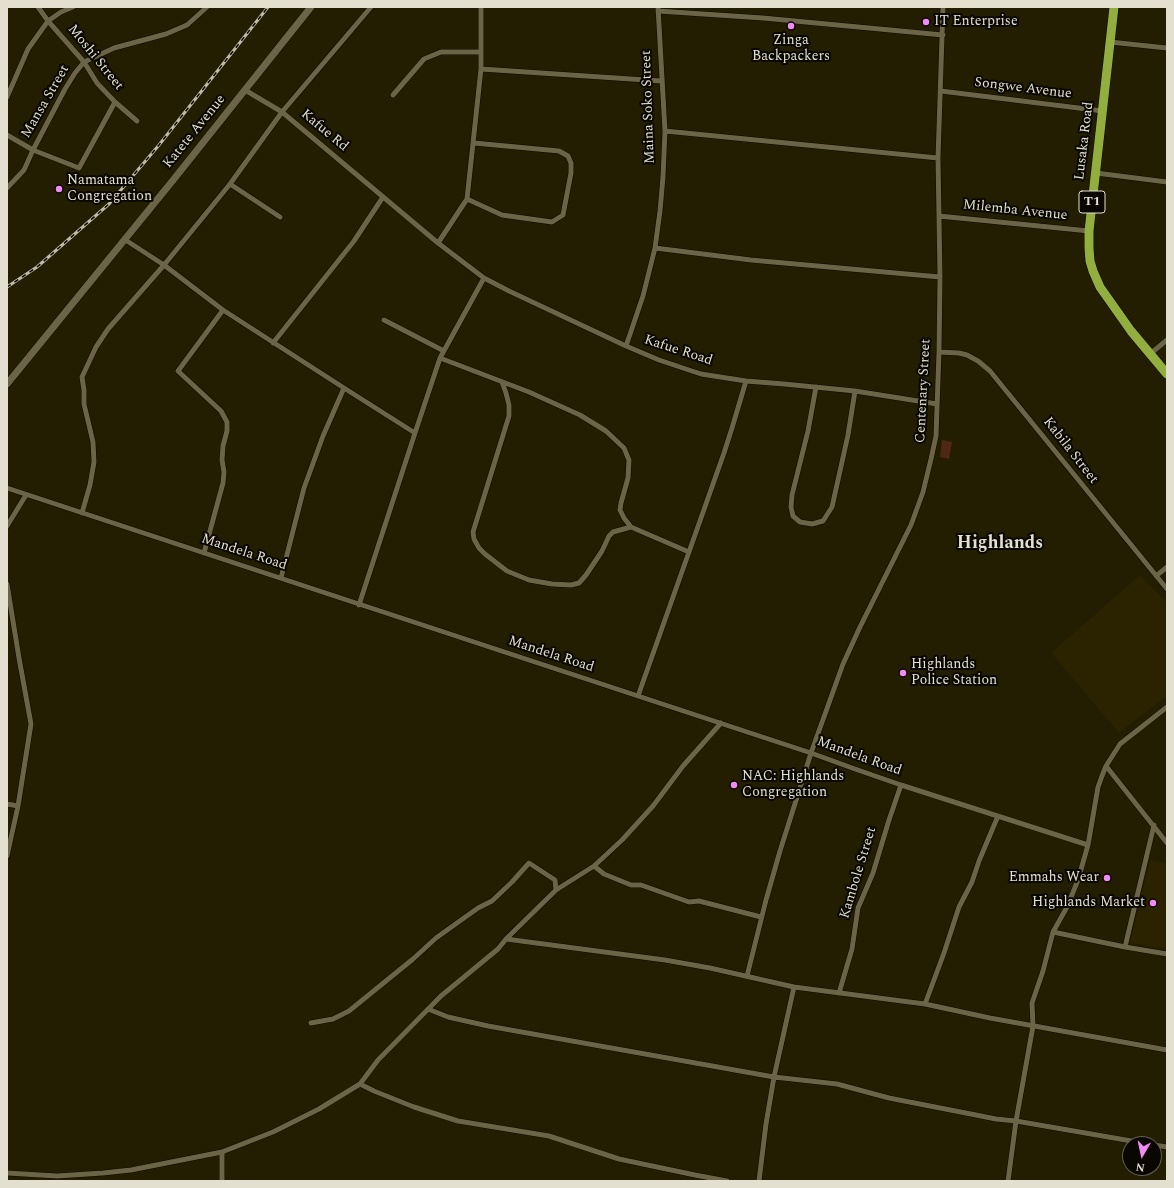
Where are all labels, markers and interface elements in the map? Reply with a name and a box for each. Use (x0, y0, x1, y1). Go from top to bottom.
place label: IT Enterprise (934, 14, 1018, 30)
marker: IT Enterprise (921, 17, 931, 27)
marker: Zinga Backpackers (786, 21, 796, 31)
street label: Moshi Street (63, 22, 127, 94)
place label: Zinga Backpackers (752, 33, 830, 66)
street label: Maina Soko Street (639, 50, 659, 164)
street label: Mansa Street (18, 62, 74, 142)
street label: Songwe Avenue (973, 75, 1073, 103)
street label: Katete Avenue (160, 92, 230, 172)
street label: Lusaka Road (1072, 101, 1098, 181)
street label: Kafue Rd (297, 106, 351, 156)
place label: Namatama Congregation (67, 173, 152, 206)
marker: Namatama Congregation (54, 184, 64, 194)
road number: T1 (1079, 191, 1105, 213)
street label: Milemba Avenue (962, 197, 1068, 225)
street label: Kafue Road (642, 332, 714, 370)
street label: Centenary Street (913, 339, 935, 443)
street label: Kabila Street (1039, 414, 1101, 488)
street label: Mandela Road (199, 531, 289, 575)
district label: Highlands (957, 533, 1043, 555)
street label: Mandela Road (506, 633, 596, 677)
place label: Highlands Police Station (911, 657, 997, 690)
marker: Highlands Police Station (898, 668, 908, 678)
street label: Mandela Road (814, 734, 904, 780)
place label: NAC: Highlands Congregation (742, 769, 844, 802)
marker: NAC: Highlands Congregation (729, 780, 739, 790)
street label: Kambole Street (837, 825, 881, 921)
place label: Emmahs Wear (1009, 870, 1099, 886)
marker: Emmahs Wear (1102, 873, 1112, 883)
place label: Highlands Market (1032, 895, 1145, 911)
marker: Highlands Market (1148, 898, 1158, 908)
north arrow (1122, 1136, 1162, 1176)
text: N (1134, 1158, 1146, 1176)

